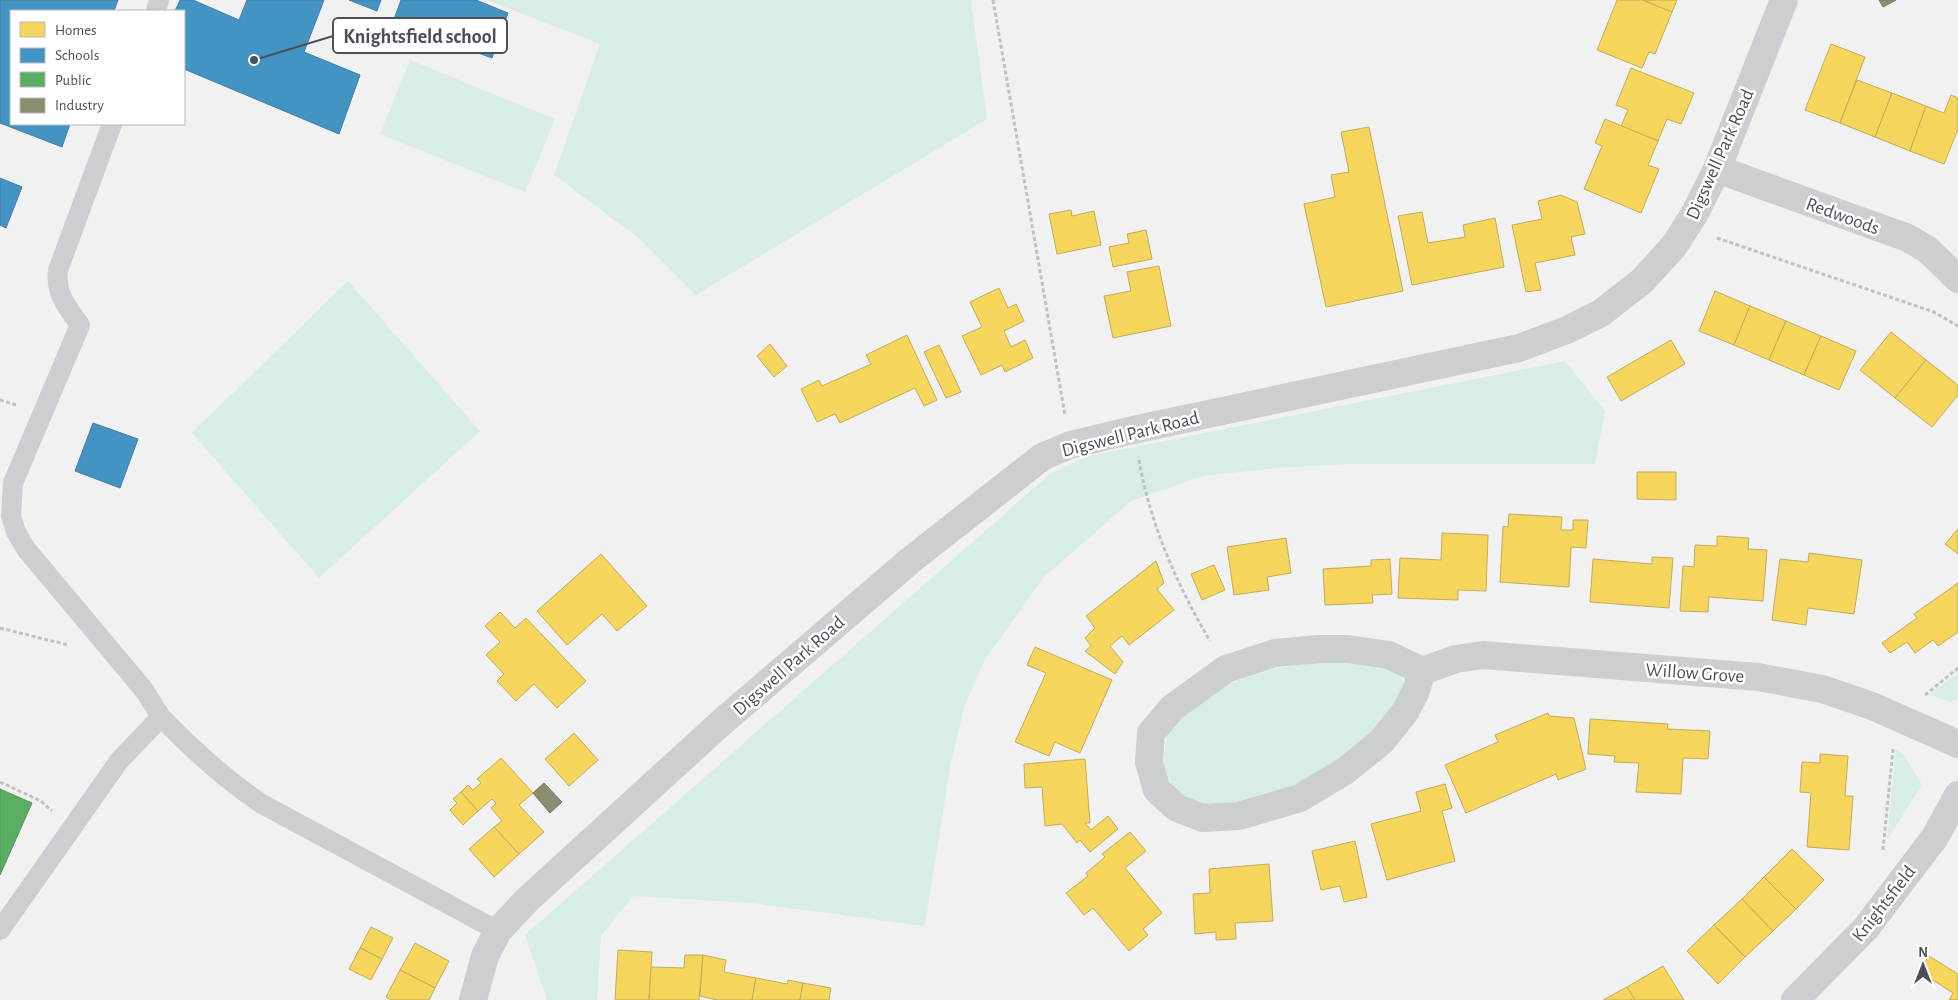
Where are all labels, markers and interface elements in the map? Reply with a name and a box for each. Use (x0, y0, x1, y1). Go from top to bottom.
legend (10, 10, 185, 125)
callout: Knightsfield school (333, 18, 507, 53)
text: Homes (55, 23, 97, 38)
text: Knightsfield school (343, 27, 497, 47)
text: Schools (55, 48, 99, 63)
text: Public (55, 73, 91, 88)
street label: Digswell Park Road (1683, 86, 1758, 223)
text: Industry (55, 98, 104, 113)
street label: Redwoods (1803, 194, 1882, 238)
street label: Digswell Park Road (1060, 408, 1201, 461)
street label: Digswell Park Road (730, 613, 848, 719)
street label: Willow Grove (1645, 661, 1745, 686)
street label: Knightsfield (1849, 862, 1920, 945)
north arrow (1898, 940, 1948, 990)
text: N (1918, 946, 1928, 960)

